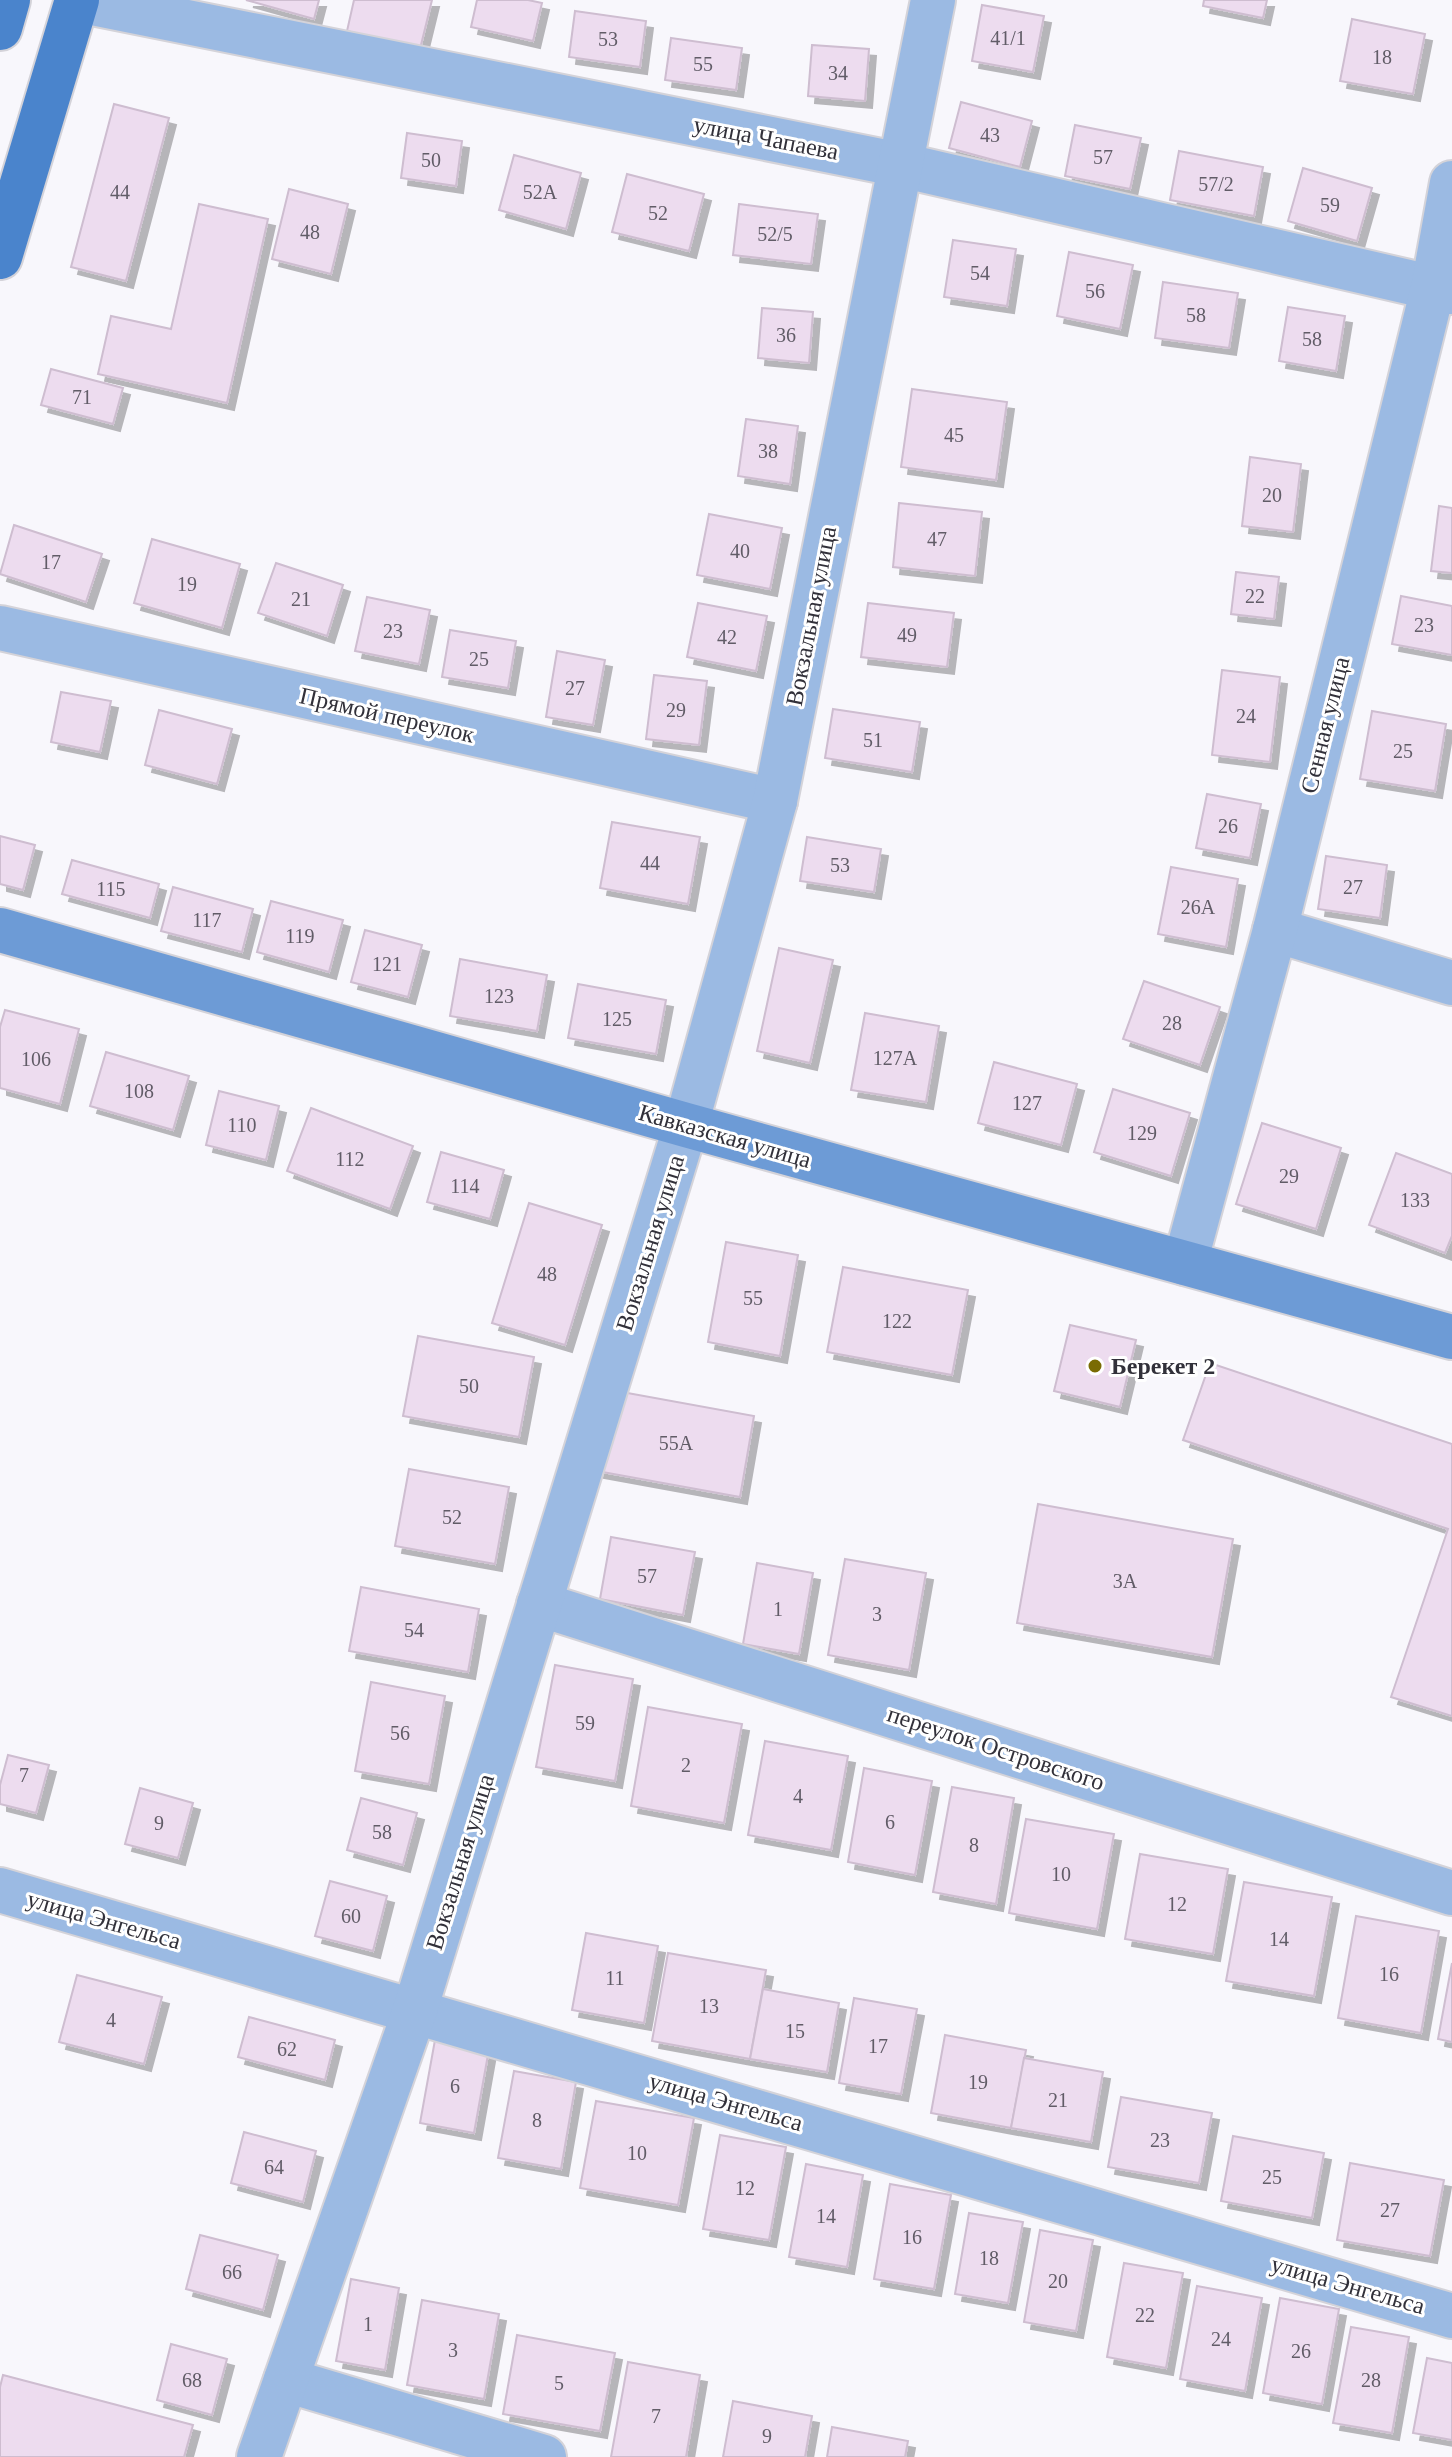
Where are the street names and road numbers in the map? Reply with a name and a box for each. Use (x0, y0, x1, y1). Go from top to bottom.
street label: улица Чапаева (691, 111, 841, 165)
street label: Вокзальная улица (781, 524, 841, 708)
street label: Сенная улица (1296, 654, 1355, 796)
street label: Прямой переулок (297, 682, 477, 748)
street label: Кавказская улица (636, 1099, 814, 1173)
street label: Вокзальная улица (611, 1152, 689, 1334)
street label: переулок Островского (884, 1701, 1108, 1795)
street label: Вокзальная улица (421, 1771, 499, 1953)
street label: улица Энгельса (24, 1886, 184, 1954)
street label: улица Энгельса (646, 2068, 806, 2136)
street label: улица Энгельса (1268, 2251, 1428, 2319)

